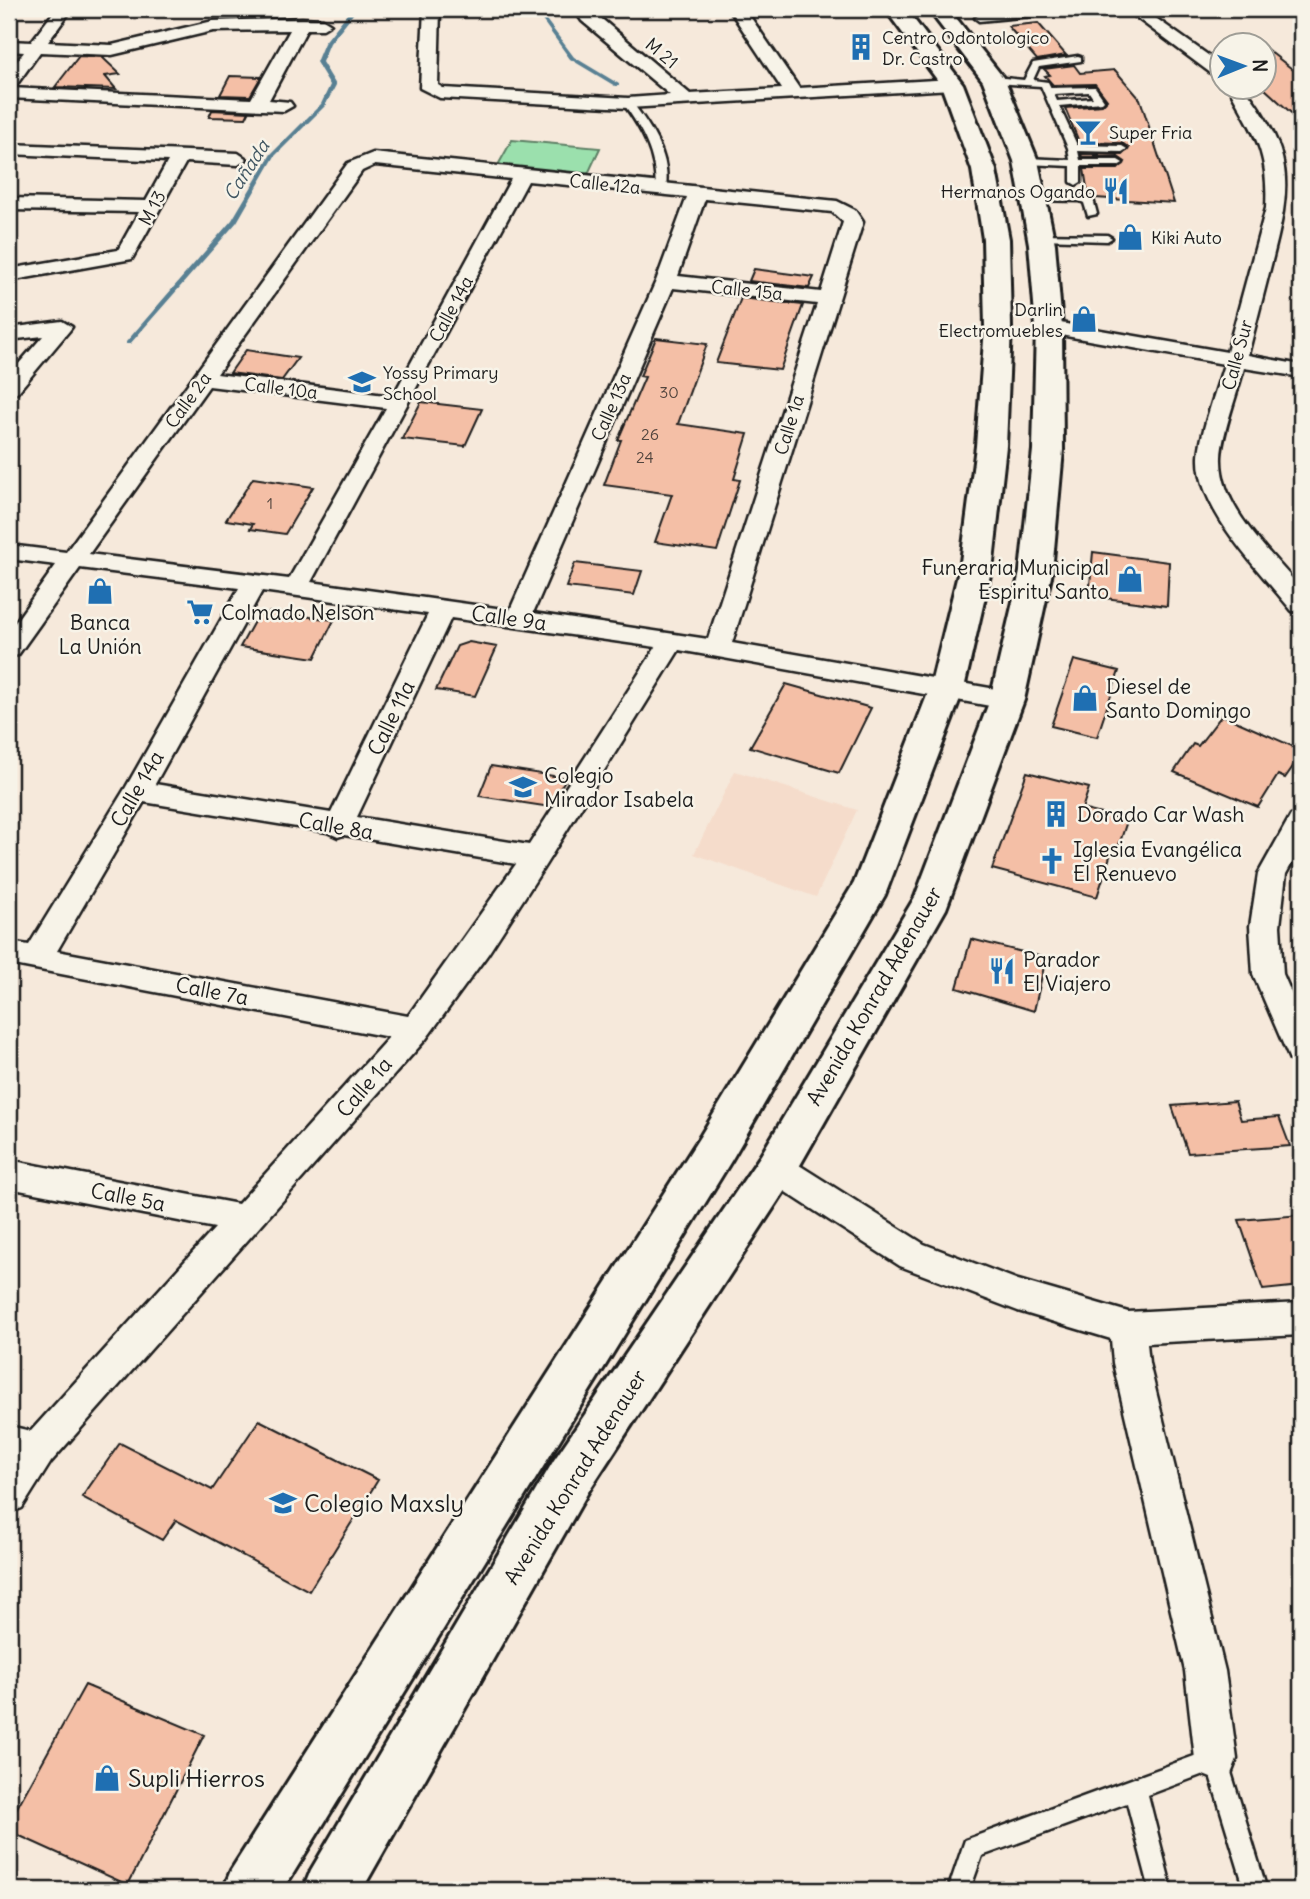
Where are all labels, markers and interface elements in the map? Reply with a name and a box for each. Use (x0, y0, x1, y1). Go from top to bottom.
place label: Centro Odontologico Dr. Castro (882, 26, 1049, 70)
building icon: Centro Odontologico Dr. Castro (846, 32, 876, 62)
north arrow (1208, 32, 1278, 102)
street label: M 21 (641, 33, 683, 73)
text: N (1248, 59, 1272, 72)
bar icon: Super Fria (1073, 117, 1103, 147)
place label: Super Fria (1109, 121, 1192, 144)
water label: Cañada (218, 134, 275, 205)
street label: Calle 12a (568, 169, 642, 199)
restaurant icon: Hermanos Ogando (1101, 176, 1131, 206)
place label: Hermanos Ogando (941, 180, 1095, 203)
street label: M 13 (133, 187, 171, 229)
shop icon: Kiki Auto (1115, 222, 1145, 252)
place label: Kiki Auto (1151, 226, 1222, 249)
street label: Calle 14a (424, 272, 478, 346)
street label: Calle 15a (710, 275, 784, 305)
place label: Darlin Electromuebles (938, 298, 1063, 342)
shop icon: Darlin Electromuebles (1069, 304, 1099, 334)
street label: Calle Sur (1217, 317, 1258, 393)
place label: Yossy Primary School (383, 361, 499, 405)
street label: Calle 2a (160, 367, 216, 433)
school or university icon: Yossy Primary School (347, 367, 377, 397)
street label: Calle 13a (586, 370, 636, 444)
street label: Calle 10a (243, 372, 319, 404)
house number: 30 (659, 382, 679, 402)
street label: Calle 1a (769, 392, 809, 458)
house number: 26 (641, 424, 659, 444)
house number: 24 (636, 447, 654, 467)
house number: 1 (267, 493, 273, 513)
place label: Funeraria Municipal Espiritu Santo (921, 554, 1109, 605)
shop icon: Funeraria Municipal Espiritu Santo (1115, 564, 1145, 594)
shop icon: Banca La Unión (85, 576, 115, 606)
supermarket icon: Colmado Nelson (185, 597, 215, 627)
place label: Colmado Nelson (221, 599, 374, 626)
street label: Calle 9a (470, 599, 548, 637)
place label: Banca La Unión (58, 609, 142, 660)
place label: Diesel de Santo Domingo (1106, 673, 1251, 724)
street label: Calle 11a (361, 676, 421, 760)
shop icon: Diesel de Santo Domingo (1070, 683, 1100, 713)
street label: Calle 14a (104, 746, 170, 832)
place label: Colegio Mirador Isabela (544, 762, 694, 813)
school or university icon: Colegio Mirador Isabela (508, 772, 538, 802)
building icon: Dorado Car Wash (1041, 799, 1071, 829)
place label: Dorado Car Wash (1077, 801, 1244, 828)
street label: Calle 8a (297, 806, 376, 846)
place label: Iglesia Evangélica El Renuevo (1073, 836, 1242, 887)
church icon: Iglesia Evangélica El Renuevo (1037, 846, 1067, 876)
street label: Avenida Konrad Adenauer (800, 881, 948, 1110)
place label: Parador El Viajero (1023, 946, 1111, 997)
restaurant icon: Parador El Viajero (987, 956, 1017, 986)
street label: Calle 7a (173, 971, 251, 1011)
street label: Calle 1a (330, 1051, 398, 1123)
street label: Calle 5a (88, 1177, 168, 1217)
street label: Avenida Konrad Adenauer (498, 1364, 653, 1590)
school or university icon: Colegio Maxsly (268, 1488, 298, 1518)
place label: Colegio Maxsly (304, 1488, 464, 1518)
shop icon: Supli Hierros (92, 1763, 122, 1793)
place label: Supli Hierros (128, 1763, 265, 1793)

